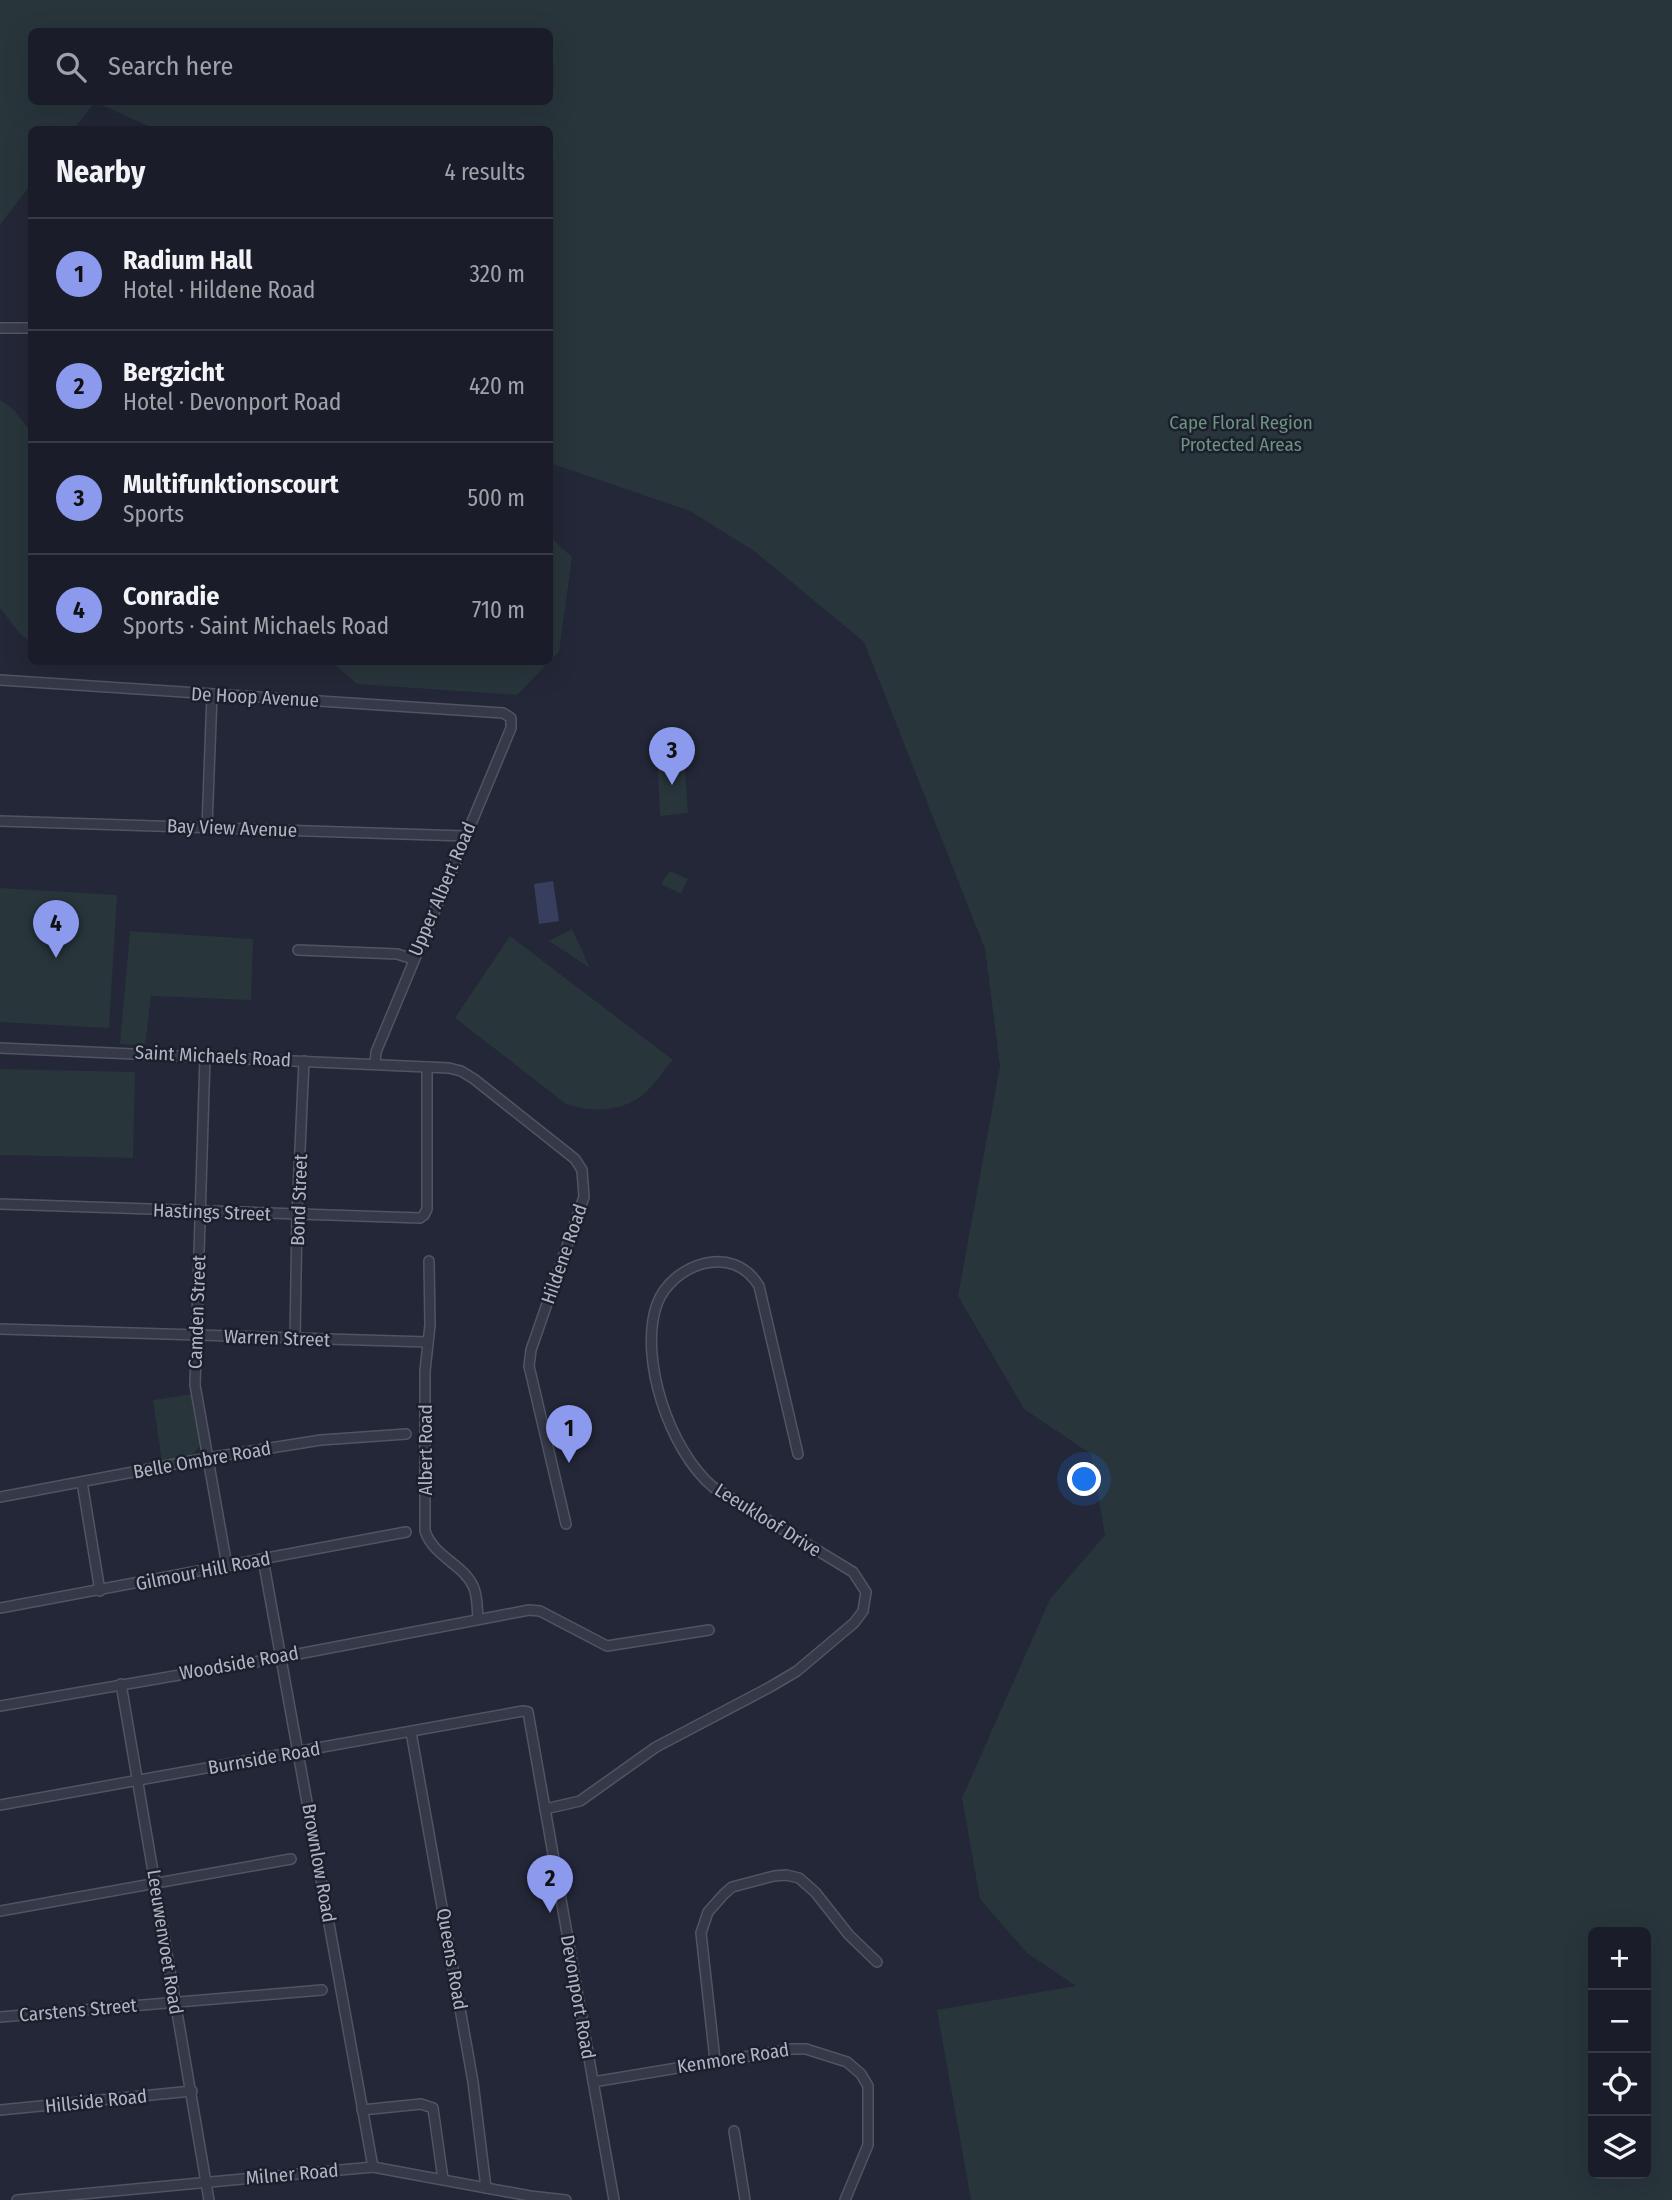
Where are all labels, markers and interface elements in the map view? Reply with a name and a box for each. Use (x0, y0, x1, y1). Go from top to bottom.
search box (28, 28, 553, 105)
icon: search (52, 48, 90, 86)
text: Search here (108, 51, 233, 82)
text: Nearby (56, 154, 145, 190)
text: 4 results (444, 158, 525, 186)
text: Radium Hall (123, 245, 252, 276)
text: 1 (74, 260, 84, 288)
text: 320 m (470, 260, 525, 288)
text: Hotel · Hildene Road (123, 276, 315, 304)
text: Bergzicht (123, 357, 224, 388)
text: 2 (74, 372, 84, 400)
text: 420 m (469, 372, 525, 400)
text: Hotel · Devonport Road (123, 388, 341, 416)
park label: Cape Floral Region Protected Areas (1169, 411, 1313, 456)
text: Multifunktionscourt (123, 469, 339, 500)
text: 3 (74, 484, 84, 512)
text: 500 m (467, 484, 525, 512)
text: Sports (123, 500, 184, 528)
text: Conradie (123, 581, 219, 612)
text: 4 (73, 596, 85, 624)
text: 710 m (472, 596, 525, 624)
text: Sports · Saint Michaels Road (123, 612, 389, 640)
street label: De Hoop Avenue (190, 682, 320, 712)
pin: 3 (649, 727, 695, 785)
street label: Bay View Avenue (167, 814, 297, 842)
street label: Upper Albert Road (403, 819, 481, 959)
pin: 4 (33, 900, 79, 958)
street label: Saint Michaels Road (134, 1040, 292, 1072)
street label: Bond Street (286, 1153, 312, 1246)
street label: Hastings Street (153, 1198, 272, 1226)
street label: Hildene Road (536, 1201, 592, 1307)
street label: Camden Street (184, 1254, 211, 1369)
street label: Warren Street (223, 1325, 331, 1351)
street label: Albert Road (414, 1404, 437, 1496)
pin: 1 (546, 1405, 592, 1463)
street label: Belle Ombre Road (131, 1437, 273, 1483)
your location (1067, 1462, 1101, 1496)
street label: Leeukloof Drive (711, 1478, 825, 1562)
street label: Gilmour Hill Road (134, 1547, 272, 1595)
street label: Woodside Road (178, 1641, 300, 1685)
street label: Burnside Road (206, 1737, 322, 1779)
street label: Brownlow Road (297, 1802, 341, 1924)
pin: 2 (527, 1855, 573, 1913)
street label: Leeuwenvoet Road (142, 1868, 188, 2016)
street label: Queens Road (432, 1906, 472, 2012)
map controls (1588, 1927, 1651, 2179)
button: + (1588, 1927, 1651, 1990)
street label: Devonport Road (556, 1933, 600, 2061)
button: − (1588, 1990, 1651, 2053)
street label: Carstens Street (18, 1993, 138, 2027)
street label: Kenmore Road (675, 2038, 791, 2078)
button: locate (1588, 2053, 1651, 2116)
street label: Hillside Road (44, 2084, 148, 2118)
button: layers (1588, 2116, 1651, 2179)
street label: Milner Road (245, 2158, 339, 2190)

